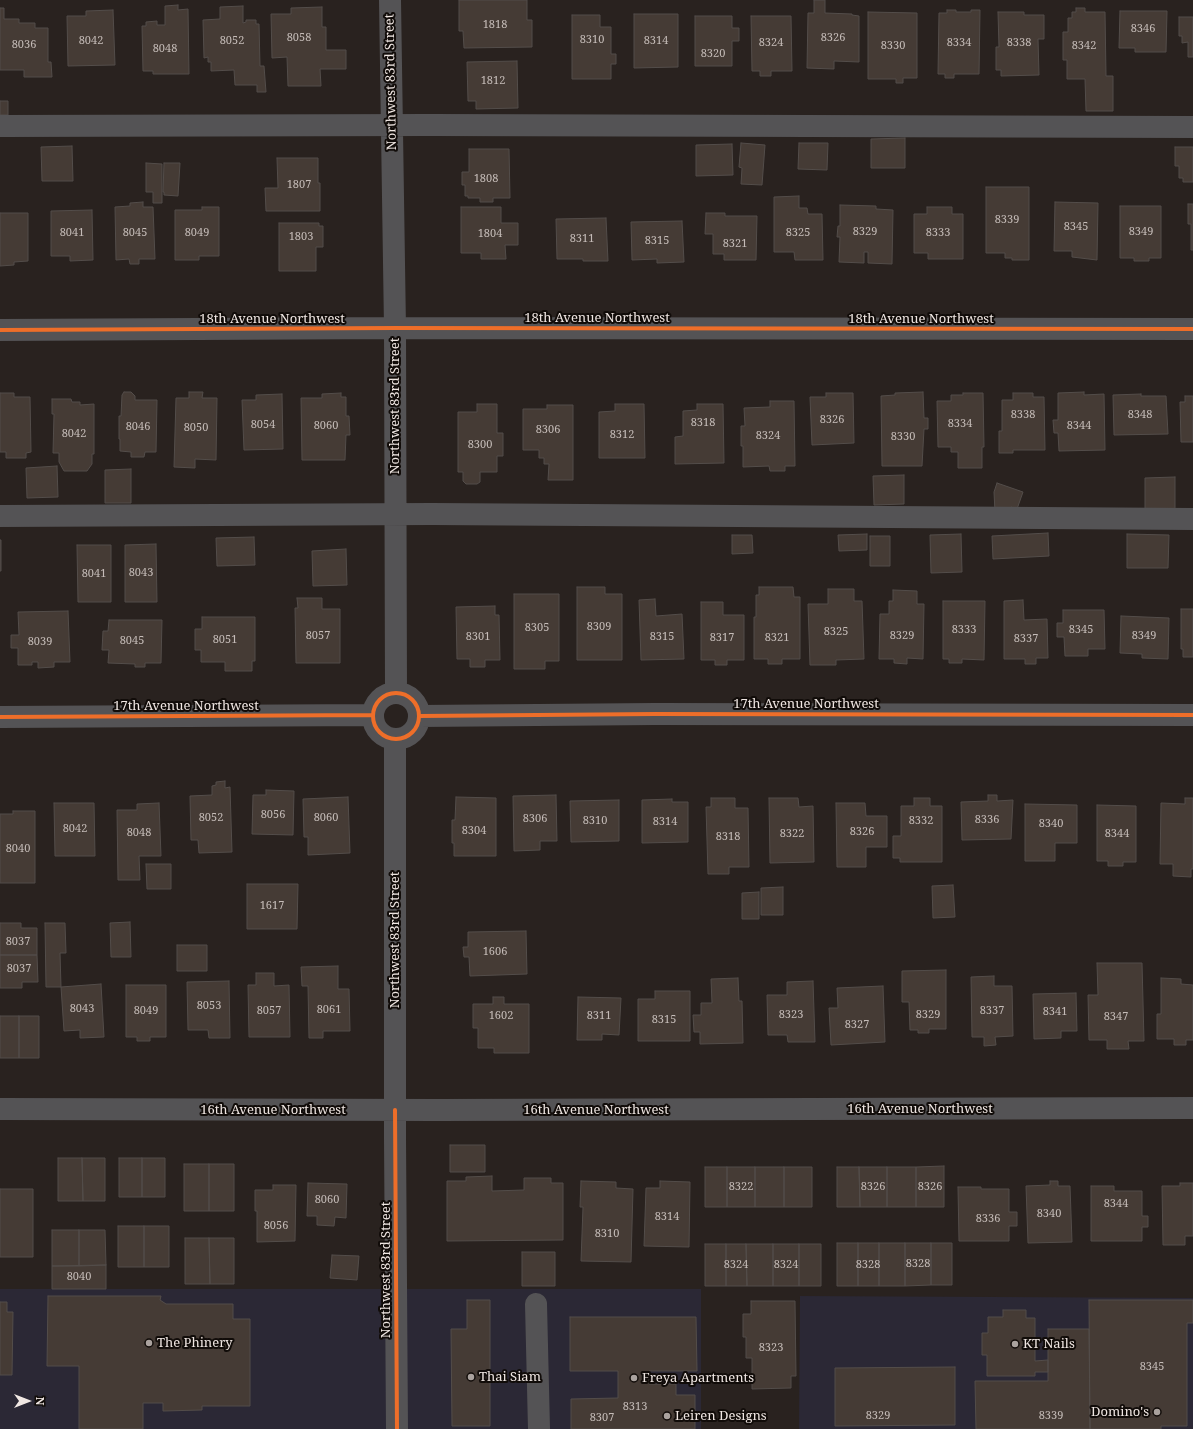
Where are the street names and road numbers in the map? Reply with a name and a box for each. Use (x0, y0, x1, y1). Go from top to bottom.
street label: Northwest 83rd Street (382, 14, 400, 150)
street label: 18th Avenue Northwest (524, 310, 670, 326)
street label: 18th Avenue Northwest (199, 311, 345, 327)
street label: 18th Avenue Northwest (848, 311, 994, 327)
street label: Northwest 83rd Street (387, 338, 403, 474)
street label: 17th Avenue Northwest (733, 696, 879, 712)
street label: 17th Avenue Northwest (113, 698, 259, 714)
street label: Northwest 83rd Street (387, 872, 403, 1008)
street label: 16th Avenue Northwest (847, 1101, 993, 1117)
street label: 16th Avenue Northwest (200, 1102, 346, 1118)
street label: 16th Avenue Northwest (523, 1102, 669, 1118)
street label: Northwest 83rd Street (378, 1202, 394, 1338)

